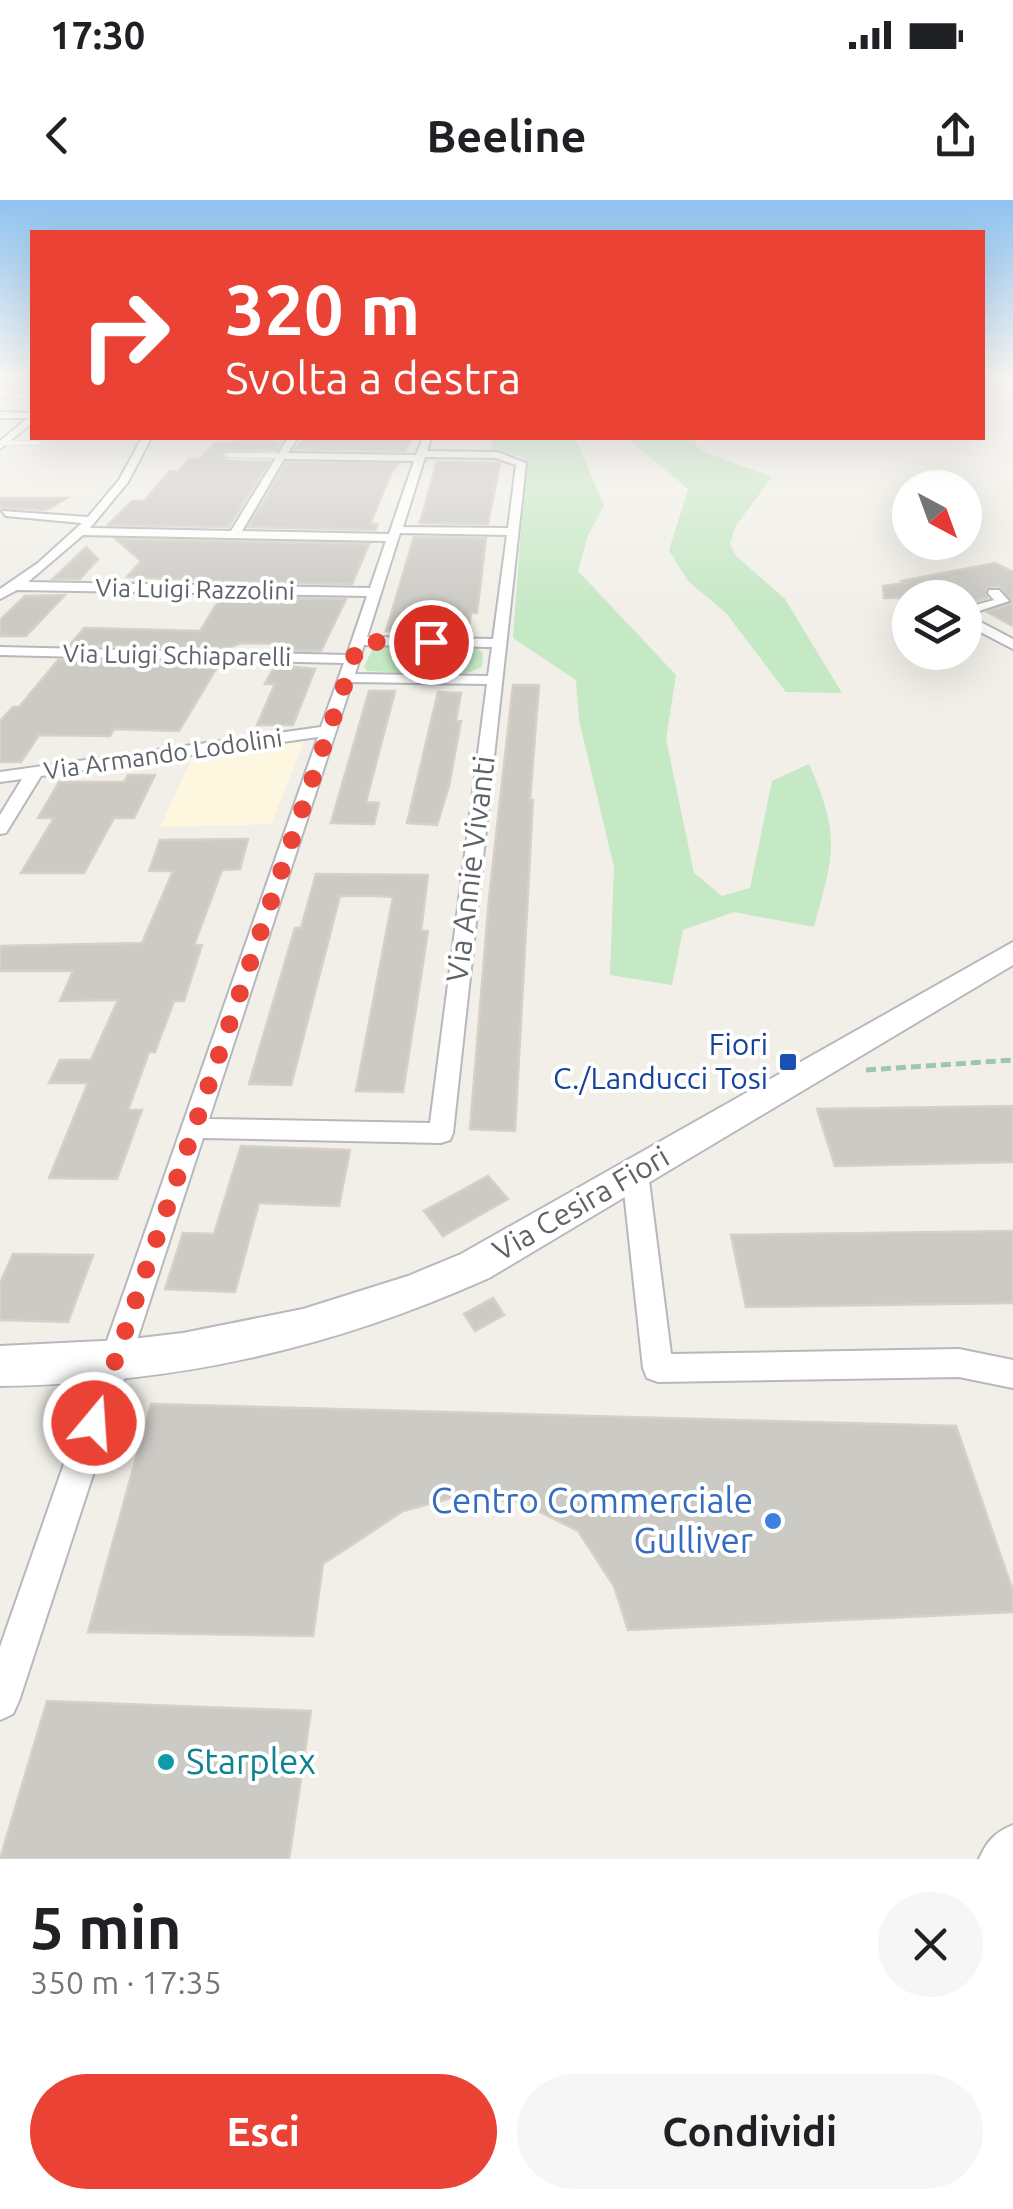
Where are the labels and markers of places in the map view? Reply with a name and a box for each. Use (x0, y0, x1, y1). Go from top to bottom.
pin (389, 600, 474, 685)
place label: Fiori C./Landucci Tosi (553, 1027, 768, 1095)
marker: Fiori C./Landucci Tosi (777, 1051, 799, 1073)
place label: Centro Commerciale Gulliver (431, 1480, 753, 1560)
marker: Centro Commerciale Gulliver (762, 1510, 784, 1532)
place label: Starplex (186, 1741, 316, 1781)
marker: Starplex (155, 1751, 177, 1773)

